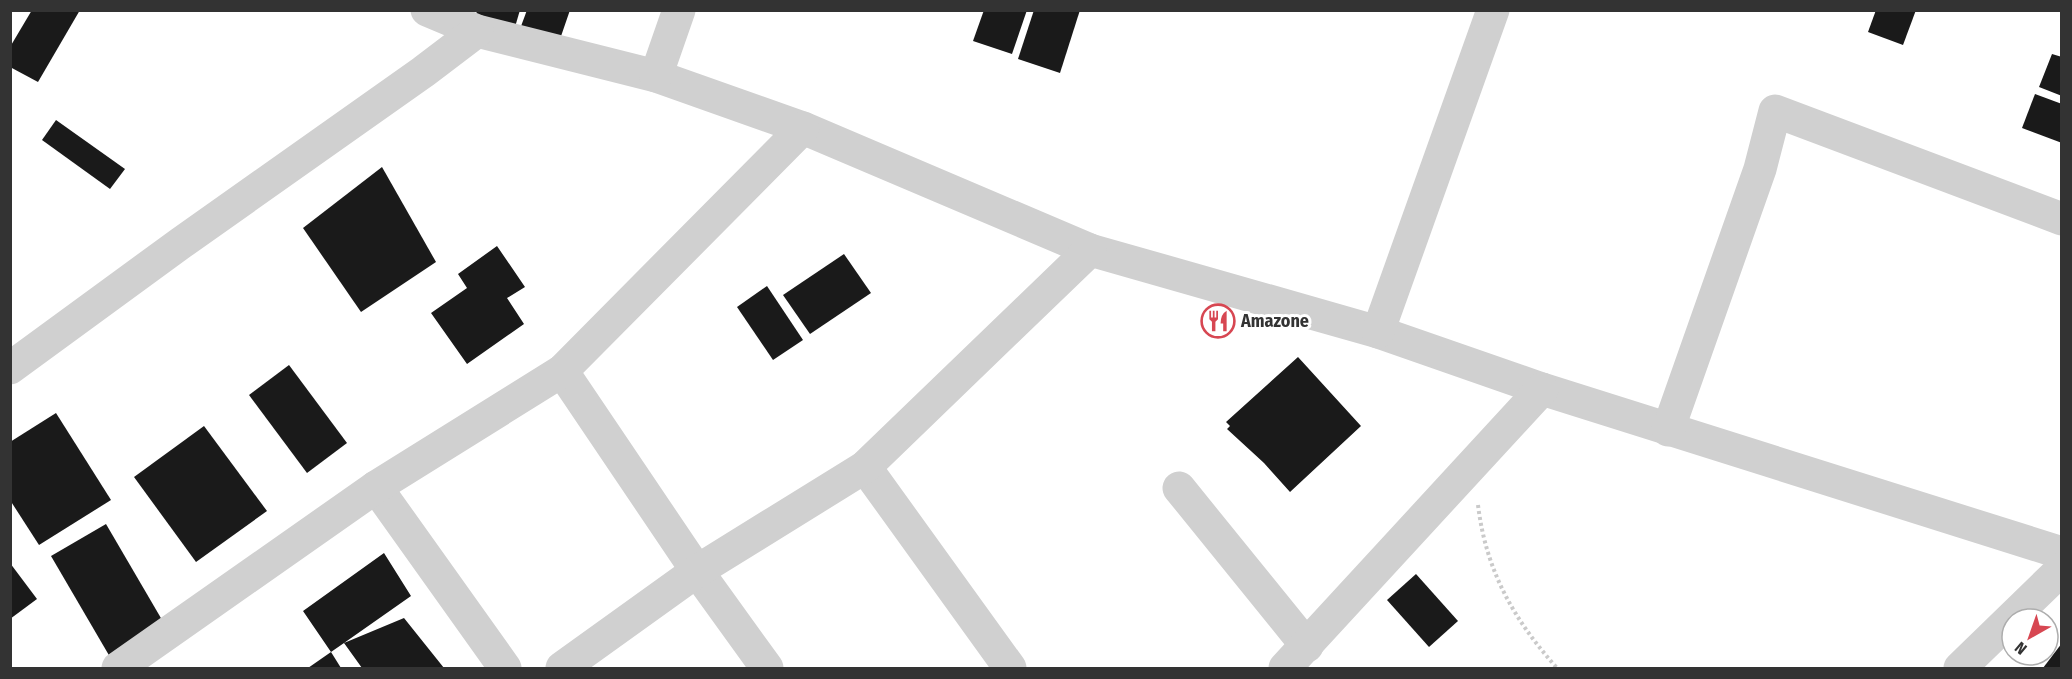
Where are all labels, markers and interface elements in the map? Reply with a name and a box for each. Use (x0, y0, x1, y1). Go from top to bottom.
restaurant icon: Amazone (1200, 303, 1236, 339)
place label: Amazone (1240, 310, 1309, 332)
north arrow (2000, 607, 2060, 667)
text: N (2011, 638, 2030, 658)

